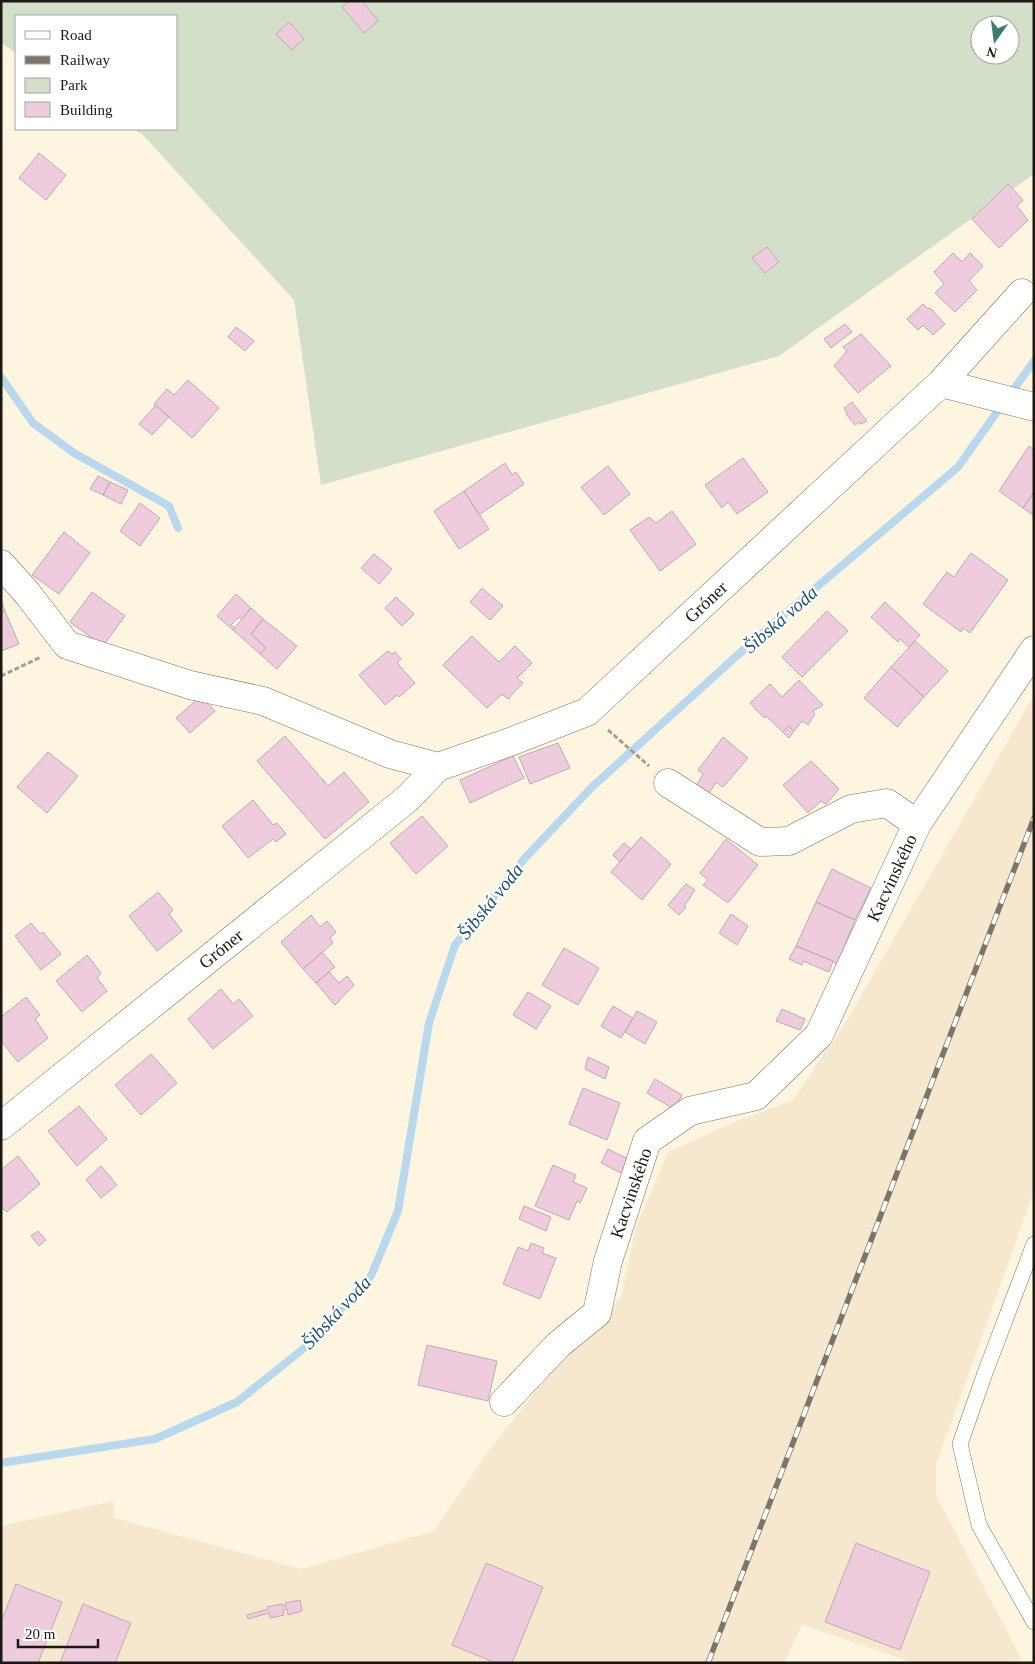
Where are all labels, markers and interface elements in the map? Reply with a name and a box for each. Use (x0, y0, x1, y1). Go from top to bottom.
legend (15, 15, 178, 130)
north arrow (970, 15, 1020, 65)
text: Road (60, 27, 92, 43)
text: N (985, 44, 999, 61)
text: Railway (60, 52, 110, 68)
text: Park (60, 77, 88, 93)
text: Building (60, 102, 113, 118)
street label: Gróner (681, 577, 731, 627)
water label: Šibská voda (739, 582, 822, 657)
street label: Kacvinského (863, 831, 921, 925)
water label: Šibská voda (454, 859, 527, 943)
street label: Gróner (195, 925, 247, 973)
street label: Kacvinského (606, 1145, 656, 1241)
water label: Šibská voda (298, 1272, 375, 1353)
scale bar (18, 1616, 98, 1648)
text: 20 m (25, 1626, 56, 1642)

